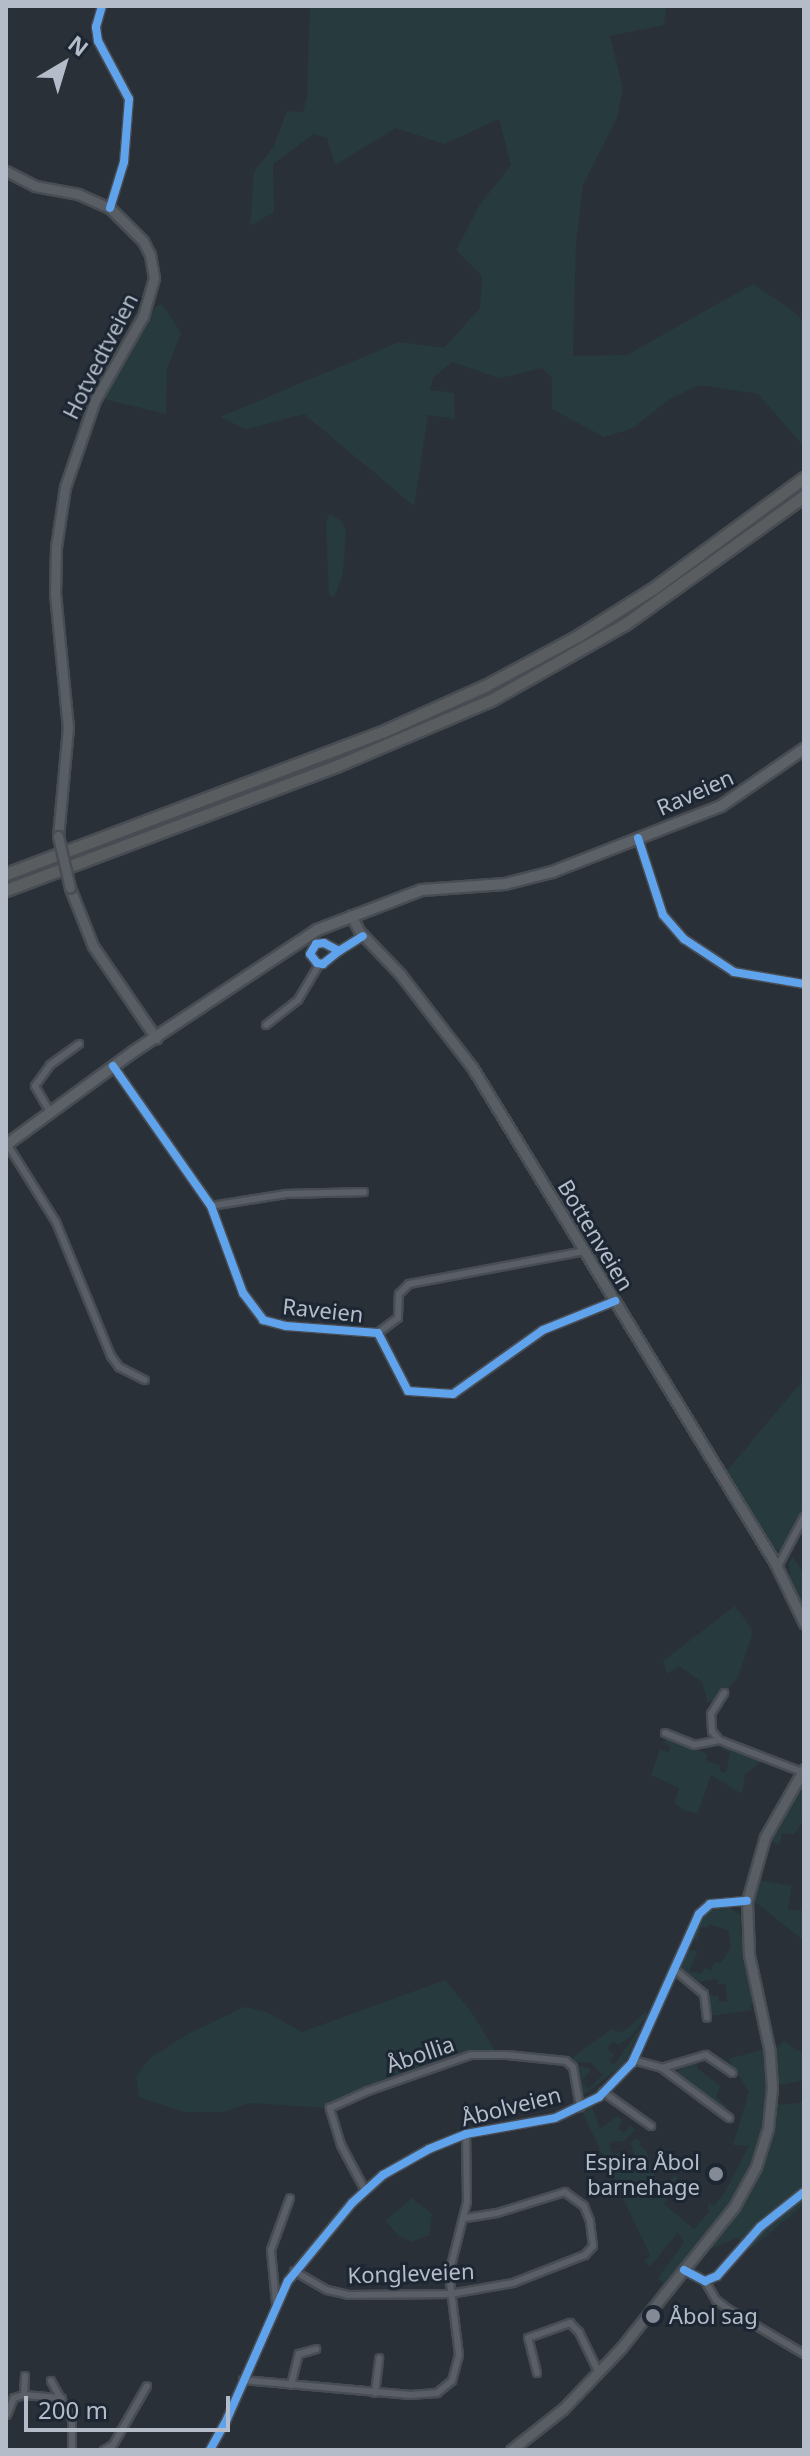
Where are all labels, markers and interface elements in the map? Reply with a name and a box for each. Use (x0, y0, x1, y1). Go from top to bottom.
north arrow (24, 24, 104, 104)
text: N (62, 28, 95, 62)
street label: Hotvedtveien (57, 289, 143, 423)
street label: Raveien (653, 763, 737, 821)
street label: Bottenveien (553, 1175, 639, 1295)
street label: Raveien (281, 1293, 365, 1327)
street label: Åbollia (382, 2030, 458, 2078)
street label: Åbolveien (458, 2081, 564, 2131)
place label: Espira Åbol barnehage (585, 2148, 700, 2200)
marker: Espira Åbol barnehage (707, 2165, 725, 2183)
street label: Kongleveien (347, 2258, 475, 2288)
place label: Åbol sag (669, 2303, 758, 2329)
marker: Åbol sag (644, 2307, 662, 2325)
scale bar (28, 2380, 234, 2430)
text: 200 m (38, 2393, 108, 2426)

